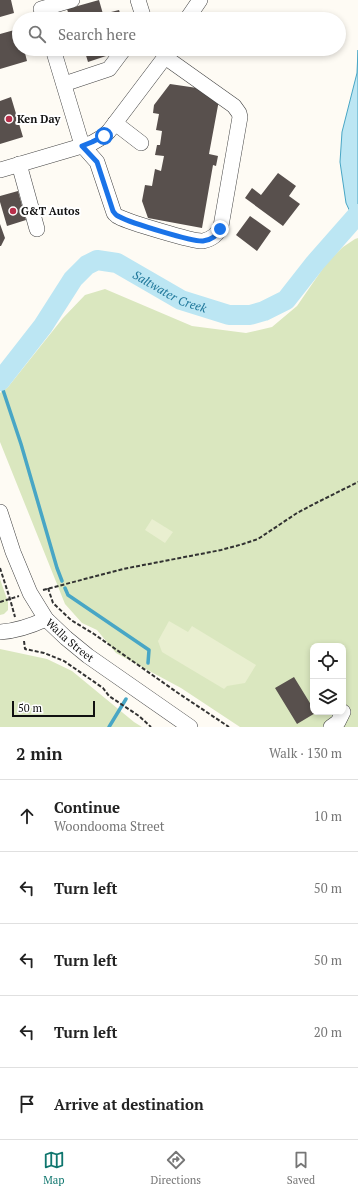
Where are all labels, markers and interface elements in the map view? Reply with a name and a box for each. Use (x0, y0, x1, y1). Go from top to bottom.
search box (12, 12, 346, 56)
icon: search (26, 23, 48, 45)
text: Search here (58, 24, 136, 44)
place label: Ken Day (17, 112, 61, 126)
marker: Ken Day (4, 114, 14, 124)
route start (95, 127, 113, 145)
place label: G&T Autos (21, 204, 80, 218)
marker: G&T Autos (8, 206, 18, 216)
route end (211, 220, 229, 238)
water label: Saltwater Creek (130, 266, 209, 315)
street label: Walla Street (43, 616, 97, 665)
map controls (310, 643, 346, 715)
button: locate (310, 643, 346, 679)
button: layers (310, 679, 346, 715)
scale bar (12, 699, 95, 718)
text: 50 m (18, 701, 42, 715)
text: 2 min (16, 742, 63, 765)
text: Walk · 130 m (269, 744, 342, 762)
text: Continue (54, 797, 120, 817)
icon: ahead (16, 805, 38, 827)
text: 10 m (314, 807, 342, 825)
text: Woondooma Street (54, 817, 165, 835)
icon: left (16, 877, 38, 899)
text: Turn left (54, 878, 118, 898)
text: 50 m (314, 879, 342, 897)
icon: left (16, 949, 38, 971)
text: Turn left (54, 950, 118, 970)
text: 50 m (314, 951, 342, 969)
icon: left (16, 1021, 38, 1043)
text: Turn left (54, 1022, 118, 1042)
text: 20 m (314, 1023, 342, 1041)
icon: arrive (16, 1093, 38, 1115)
text: Arrive at destination (54, 1094, 204, 1114)
tab: Map (43, 1149, 65, 1187)
tab: Directions (150, 1149, 201, 1187)
tab: Saved (287, 1149, 315, 1187)

